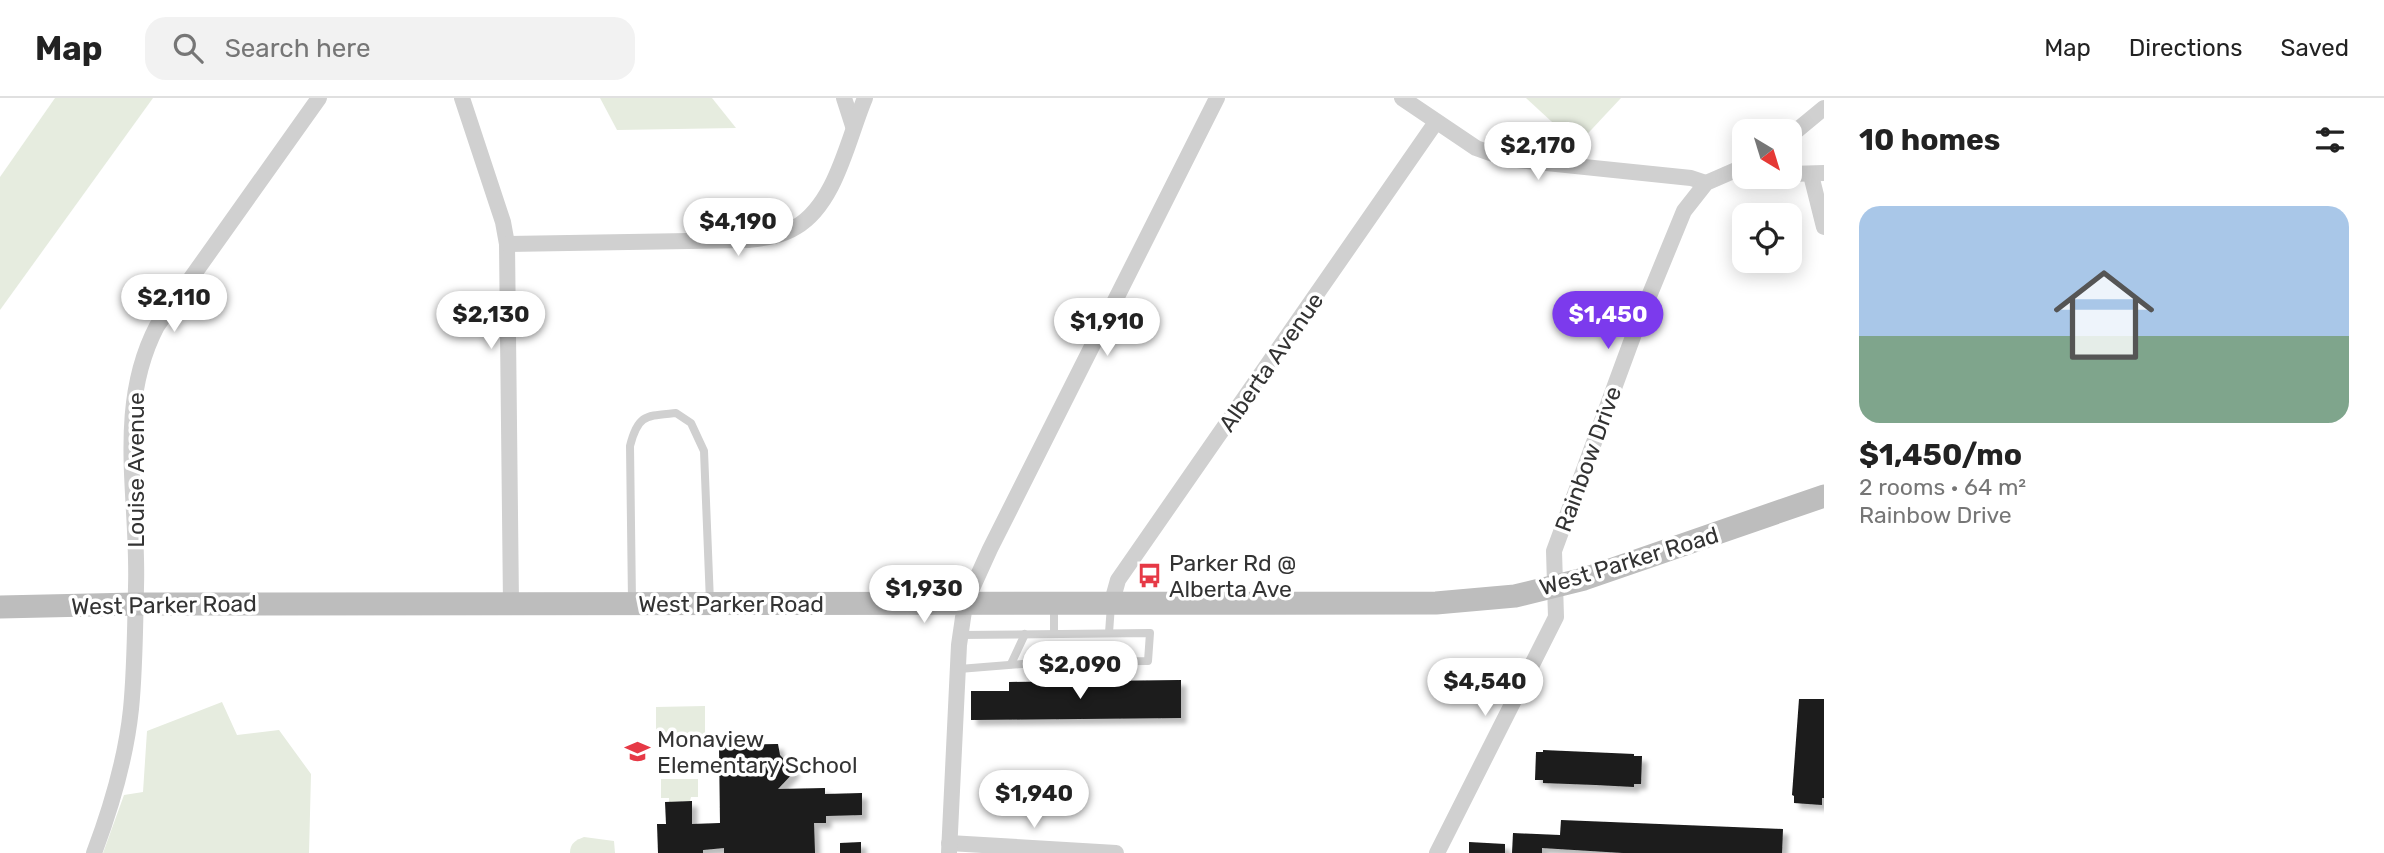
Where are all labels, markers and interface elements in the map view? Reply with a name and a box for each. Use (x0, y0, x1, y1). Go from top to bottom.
search box (145, 17, 635, 80)
text: Map (35, 29, 103, 68)
icon: search (169, 29, 207, 67)
text: Search here (225, 33, 370, 64)
text: Map (2044, 34, 2091, 62)
text: Directions (2129, 34, 2242, 62)
text: Saved (2280, 34, 2349, 62)
north arrow (1732, 119, 1802, 189)
map controls (1732, 119, 1802, 273)
icon: filters (2311, 121, 2349, 159)
pin: $2,170 (1481, 122, 1595, 182)
text: 10 homes (1859, 122, 2000, 158)
text: $2,170 (1500, 131, 1576, 159)
pin: $4,190 (681, 198, 795, 258)
button: locate (1732, 203, 1802, 273)
text: $4,190 (699, 207, 777, 235)
icon: home (2041, 252, 2167, 378)
pin: $2,110 (117, 274, 231, 334)
text: $2,110 (137, 283, 211, 311)
street label: Alberta Avenue (1213, 287, 1329, 437)
pin: $2,130 (434, 292, 548, 351)
pin: $1,450 (1551, 292, 1665, 351)
pin: $1,910 (1050, 299, 1164, 358)
text: $2,130 (452, 300, 530, 328)
text: $1,450 (1568, 300, 1648, 328)
text: $1,910 (1070, 307, 1144, 335)
street label: Rainbow Drive (1549, 382, 1627, 536)
street label: Louise Avenue (122, 392, 150, 548)
text: $1,450/mo (1859, 437, 2022, 473)
text: 2 rooms · 64 m² (1859, 473, 2026, 501)
text: Rainbow Drive (1859, 501, 2012, 529)
street label: West Parker Road (1536, 520, 1722, 602)
place label: Parker Rd @ Alberta Ave (1169, 549, 1296, 603)
bus stop icon: Parker Rd @ Alberta Ave (1135, 562, 1163, 590)
pin: $1,930 (867, 566, 981, 625)
text: $1,930 (885, 574, 963, 602)
street label: West Parker Road (71, 589, 257, 621)
street label: West Parker Road (638, 590, 824, 618)
pin: $2,090 (1023, 642, 1137, 701)
text: $2,090 (1039, 650, 1121, 678)
pin: $4,540 (1428, 658, 1542, 718)
text: $4,540 (1443, 667, 1527, 695)
place label: Monaview Elementary School (657, 725, 858, 779)
school or university icon: Monaview Elementary School (623, 738, 651, 766)
pin: $1,940 (977, 770, 1091, 830)
text: $1,940 (995, 779, 1073, 807)

